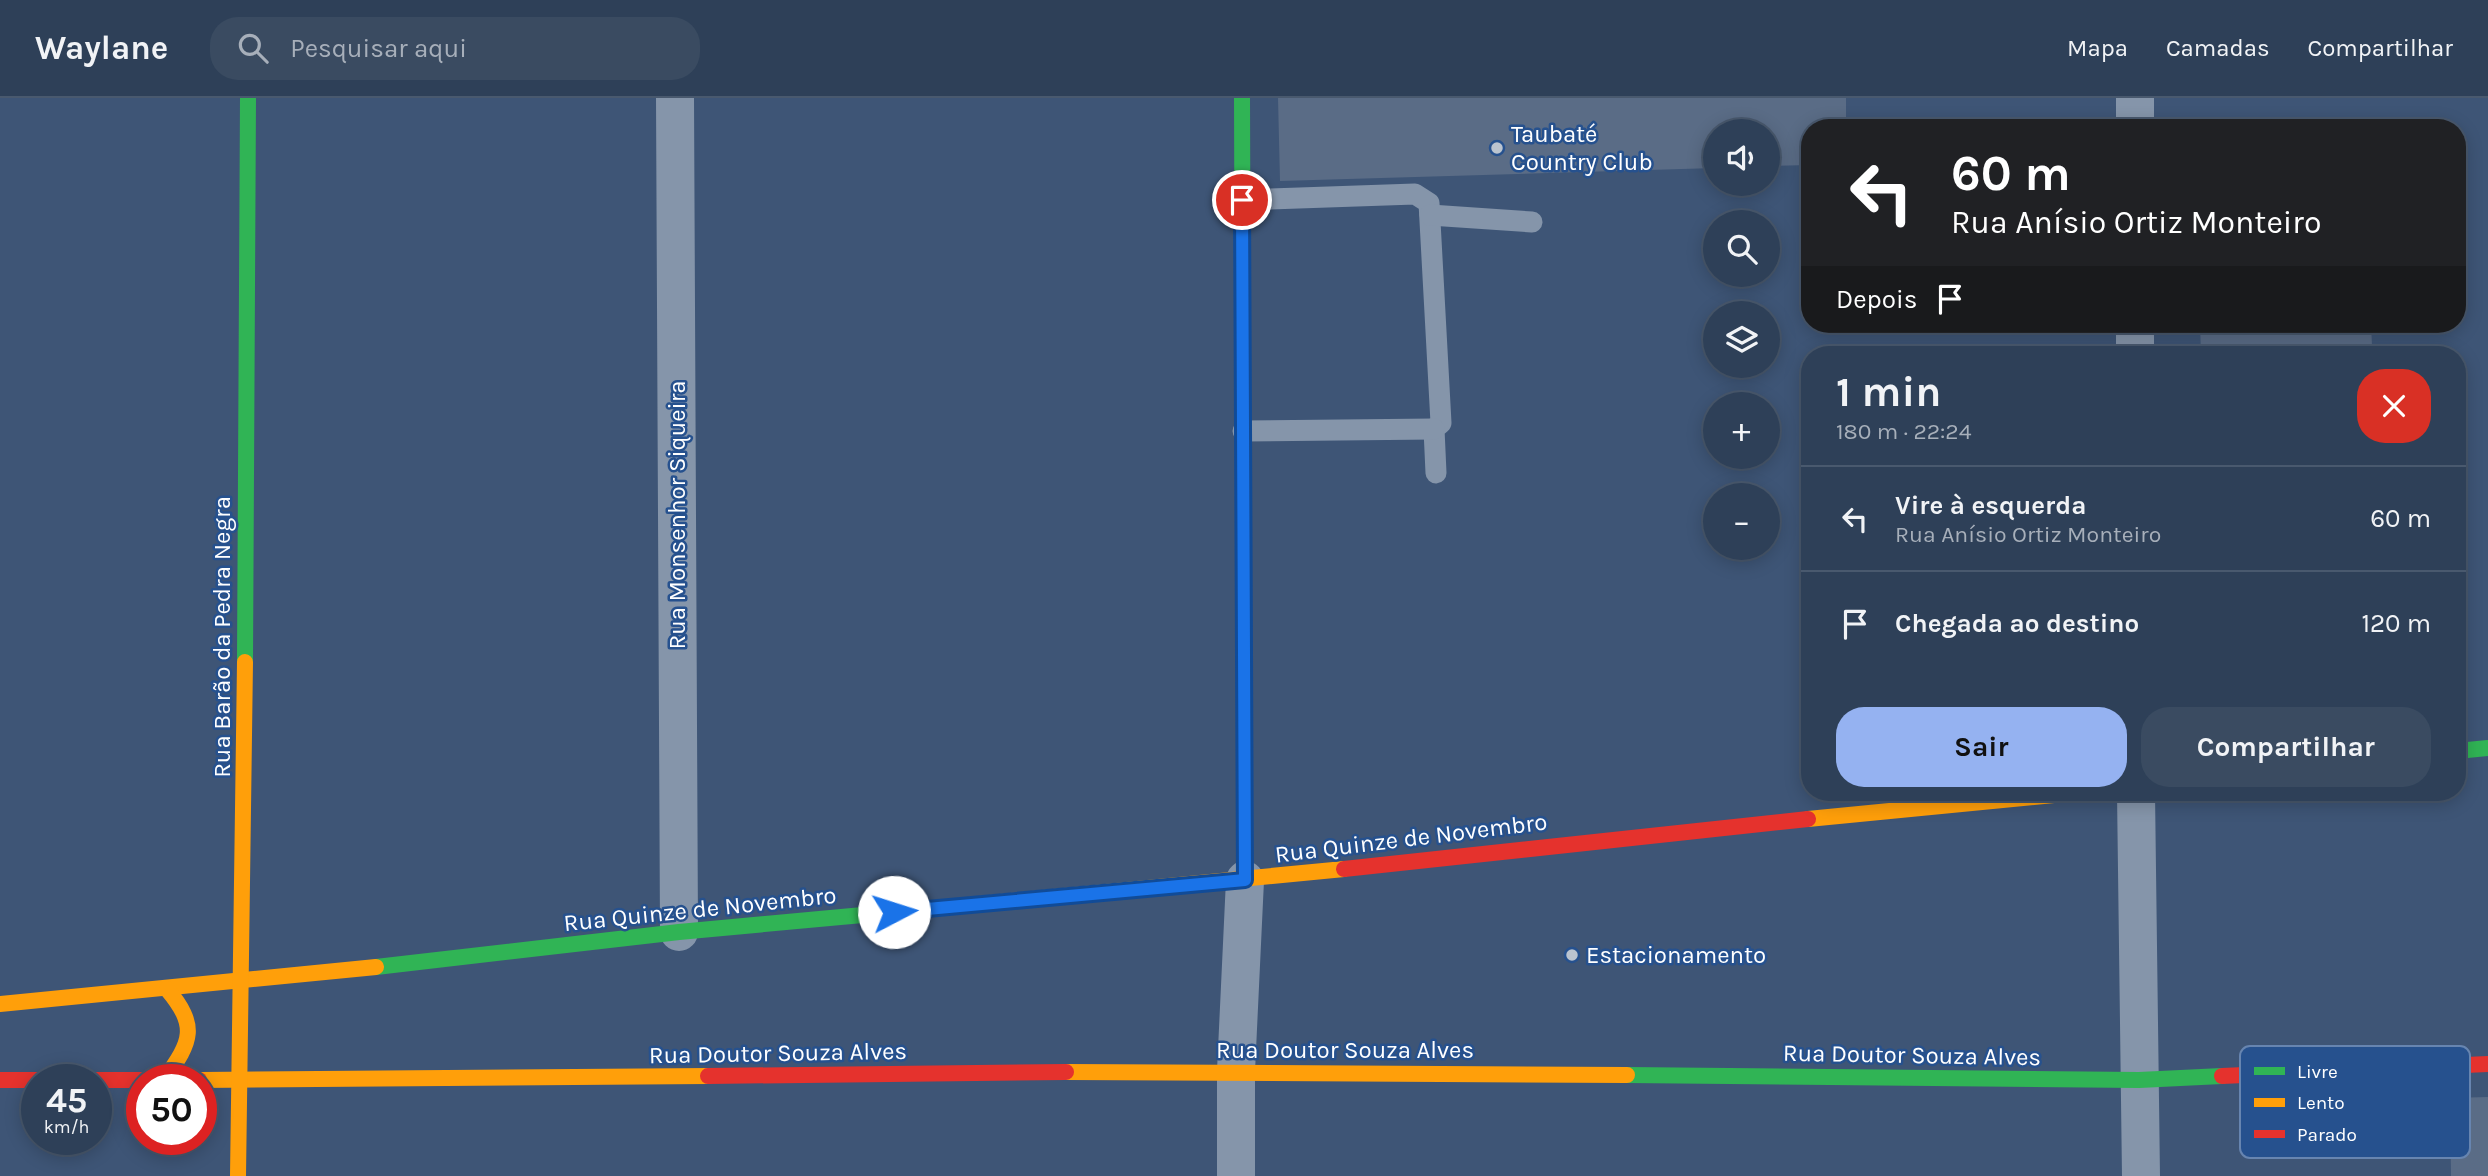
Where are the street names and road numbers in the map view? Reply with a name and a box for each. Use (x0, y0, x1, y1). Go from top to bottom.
street label: Rua Monsenhor Siqueira (663, 380, 691, 650)
street label: Rua Barão da Pedra Negra (208, 496, 236, 778)
street label: Rua Quinze de Novembro (1273, 807, 1549, 869)
street label: Rua Quinze de Novembro (562, 881, 838, 937)
street label: Rua Doutor Souza Alves (1216, 1036, 1474, 1064)
street label: Rua Doutor Souza Alves (649, 1037, 907, 1069)
street label: Rua Doutor Souza Alves (1783, 1039, 2041, 1071)

